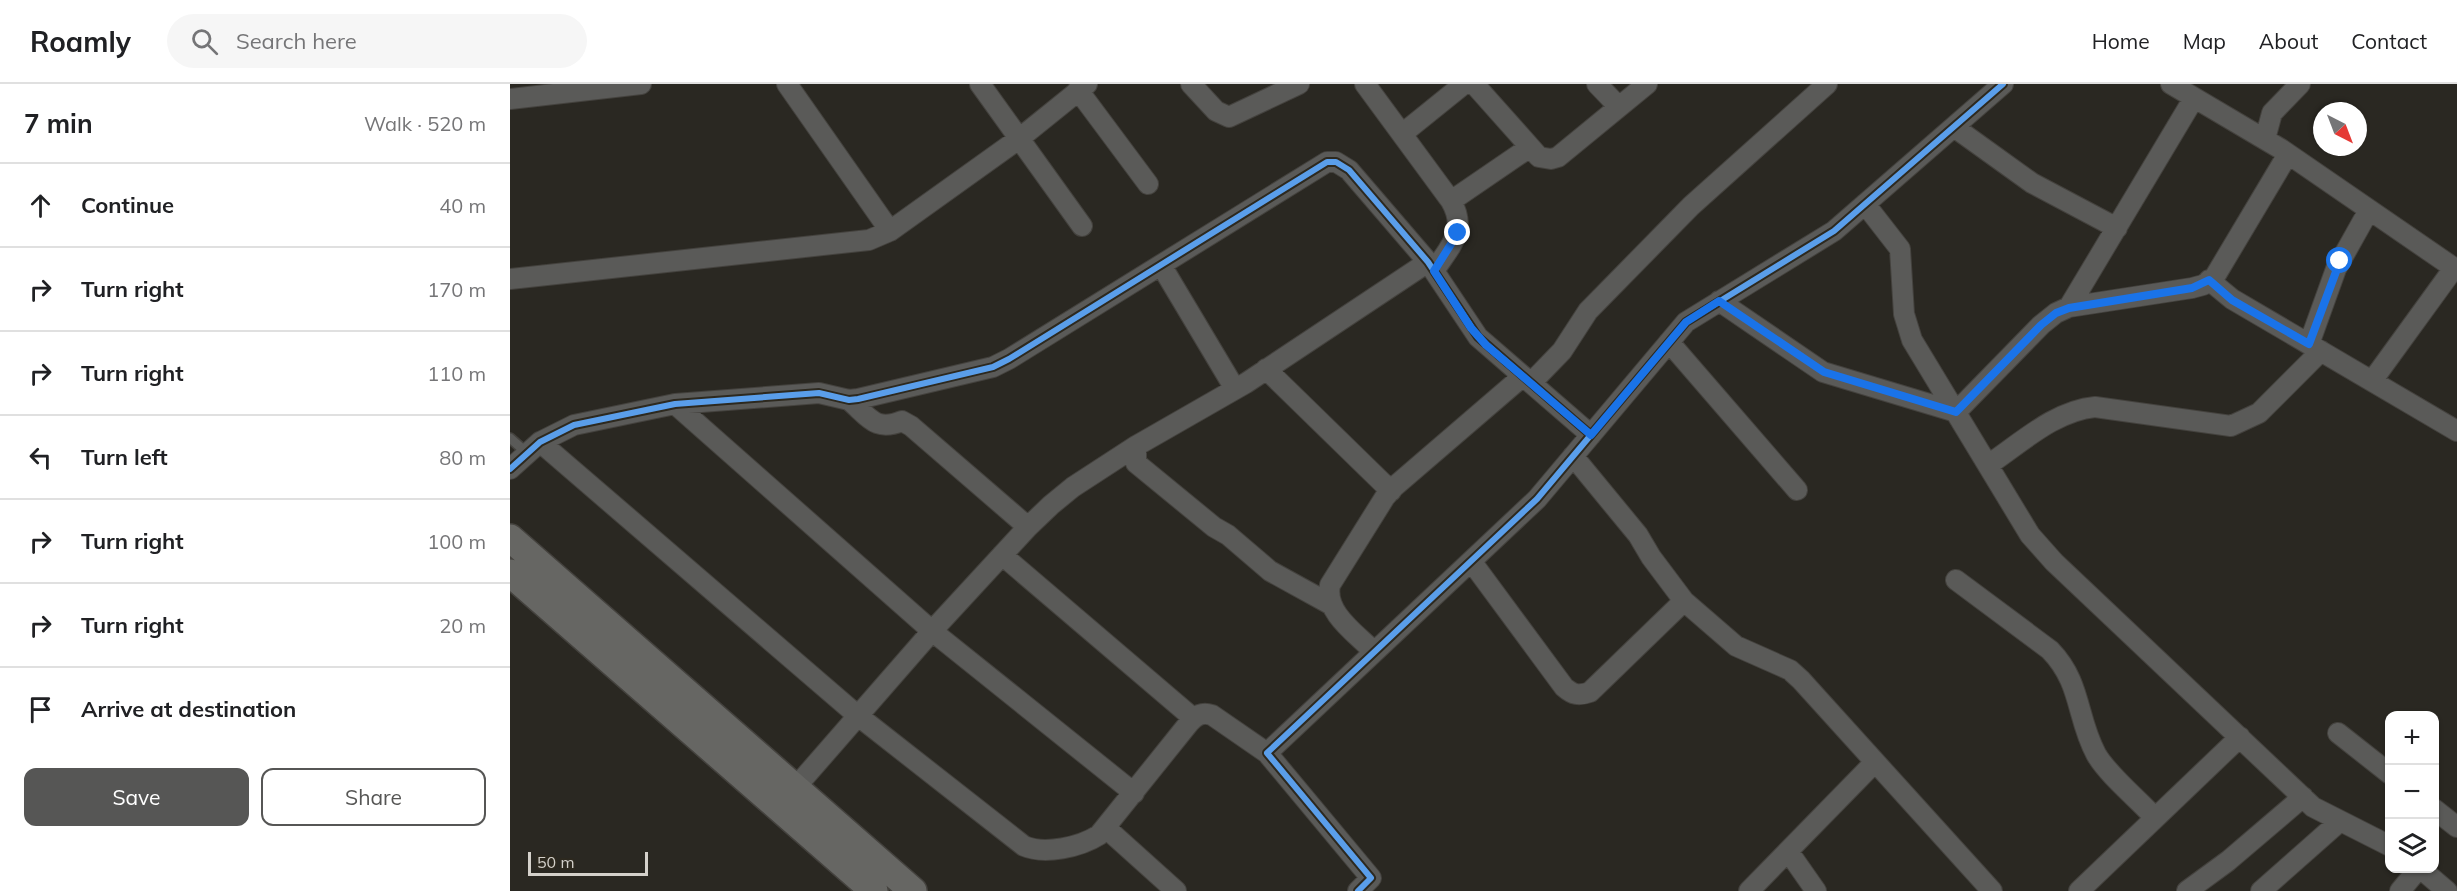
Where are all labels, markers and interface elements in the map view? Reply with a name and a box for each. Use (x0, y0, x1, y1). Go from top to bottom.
search box (167, 14, 587, 68)
text: Roamly (30, 24, 131, 59)
icon: search (188, 25, 221, 58)
text: Search here (236, 27, 357, 55)
text: Home (2092, 28, 2150, 54)
text: Map (2183, 28, 2226, 54)
text: About (2259, 28, 2318, 54)
text: Contact (2351, 28, 2427, 54)
north arrow (2313, 102, 2367, 156)
text: 7 min (24, 107, 93, 140)
text: Walk · 520 m (364, 111, 486, 136)
icon: ahead (24, 189, 57, 222)
text: Continue (81, 191, 174, 219)
text: 40 m (439, 193, 486, 218)
route end (1444, 219, 1470, 245)
route start (2326, 247, 2352, 273)
icon: right (24, 273, 57, 306)
text: Turn right (81, 275, 184, 303)
text: 170 m (427, 277, 486, 302)
icon: right (24, 357, 57, 390)
text: Turn right (81, 359, 184, 387)
text: 110 m (427, 361, 486, 386)
icon: left (24, 441, 57, 474)
text: Turn left (81, 443, 168, 471)
text: 80 m (439, 445, 486, 470)
icon: right (24, 525, 57, 558)
text: Turn right (81, 527, 184, 555)
text: 100 m (427, 529, 486, 554)
icon: right (24, 609, 57, 642)
text: Turn right (81, 611, 184, 639)
text: 20 m (439, 613, 486, 638)
icon: arrive (24, 693, 57, 726)
text: Arrive at destination (81, 695, 296, 723)
map controls (2385, 711, 2439, 873)
button: + (2385, 711, 2439, 765)
button: − (2385, 765, 2439, 819)
button: Save (24, 768, 249, 826)
button: Share (261, 768, 486, 826)
button: layers (2385, 819, 2439, 873)
scale bar (528, 849, 648, 876)
text: 50 m (537, 852, 574, 872)

